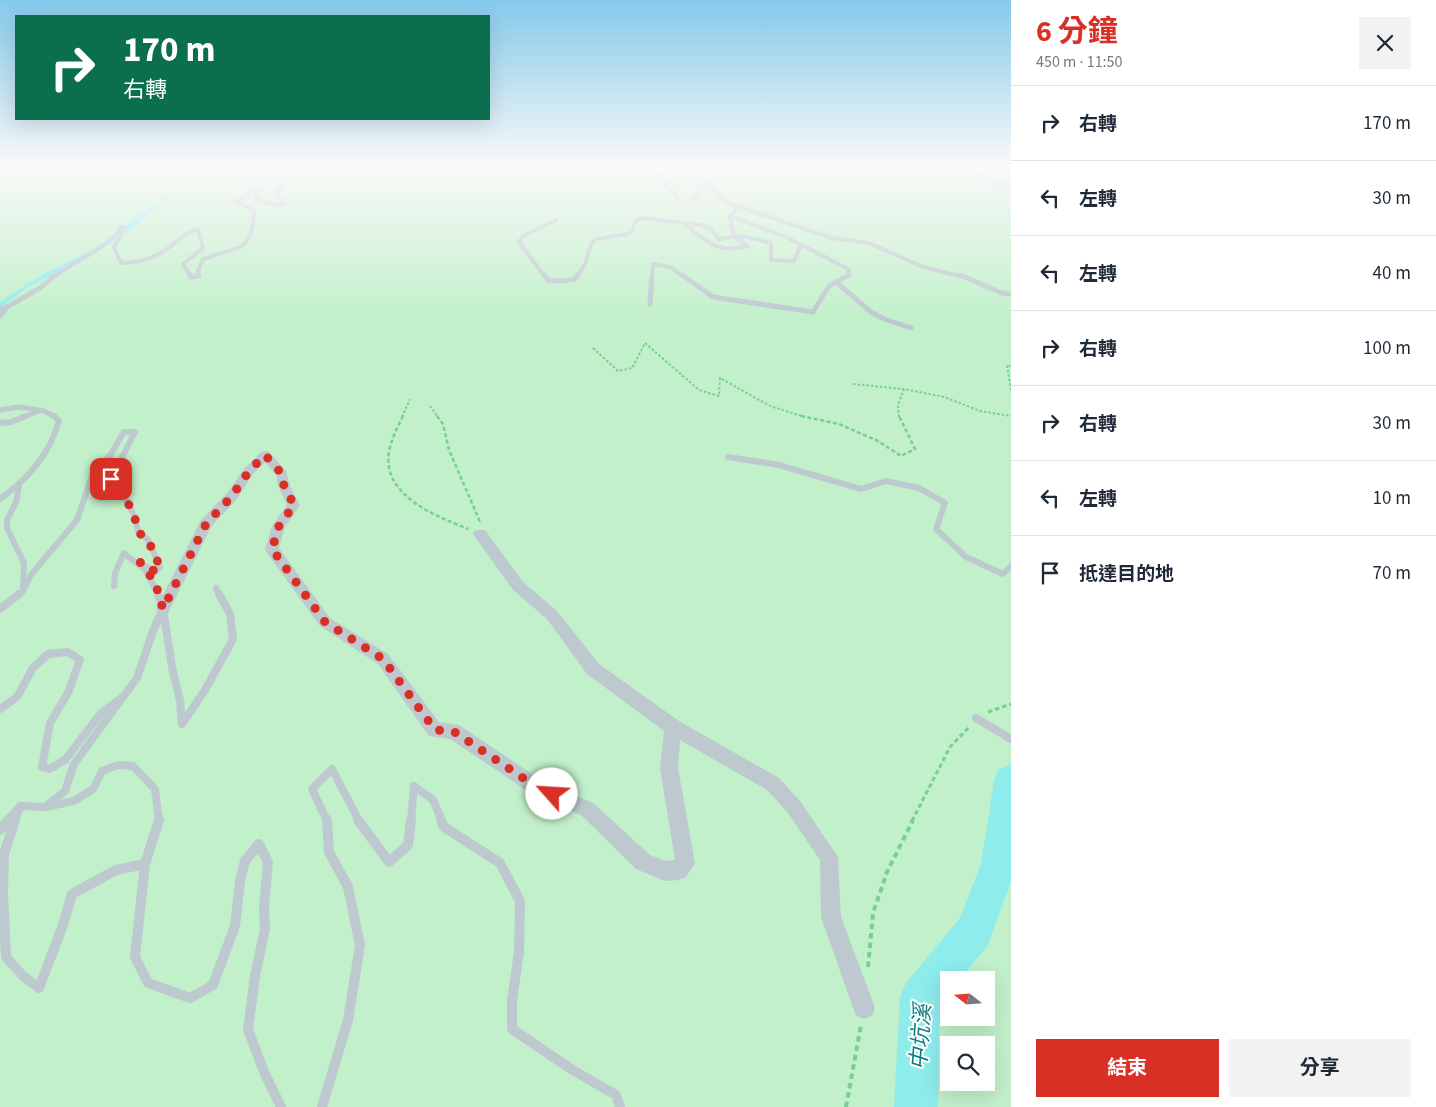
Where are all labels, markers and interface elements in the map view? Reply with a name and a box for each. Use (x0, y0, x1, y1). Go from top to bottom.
text: 6 分鐘 (1036, 10, 1118, 53)
button: close (1359, 17, 1411, 69)
text: 170 m (123, 25, 215, 75)
icon: right (40, 35, 105, 100)
text: 450 m · 11:50 (1036, 51, 1123, 73)
text: 右轉 (123, 74, 167, 106)
icon: right (1036, 109, 1064, 137)
text: 170 m (1363, 110, 1411, 137)
text: 右轉 (1079, 111, 1117, 138)
icon: left (1036, 184, 1064, 212)
text: 30 m (1373, 185, 1411, 212)
text: 左轉 (1079, 186, 1117, 213)
icon: left (1036, 259, 1064, 287)
text: 40 m (1373, 260, 1411, 287)
text: 左轉 (1079, 261, 1117, 288)
icon: right (1036, 334, 1064, 362)
text: 100 m (1363, 335, 1411, 362)
text: 右轉 (1079, 336, 1117, 363)
icon: right (1036, 409, 1064, 437)
text: 30 m (1373, 410, 1411, 437)
text: 右轉 (1079, 411, 1117, 438)
pin (90, 458, 132, 500)
icon: arrive (97, 465, 125, 493)
icon: left (1036, 484, 1064, 512)
text: 10 m (1373, 485, 1411, 512)
text: 左轉 (1079, 486, 1117, 513)
icon: arrive (1036, 559, 1064, 587)
text: 70 m (1373, 560, 1411, 587)
text: 抵達目的地 (1079, 561, 1174, 588)
position arrow (525, 767, 577, 819)
north arrow (940, 971, 995, 1026)
map controls (940, 971, 995, 1091)
water label: 中坑溪 (903, 1000, 939, 1071)
button: search (940, 1036, 995, 1091)
button: 結束 (1036, 1039, 1219, 1097)
button: 分享 (1229, 1039, 1411, 1097)

